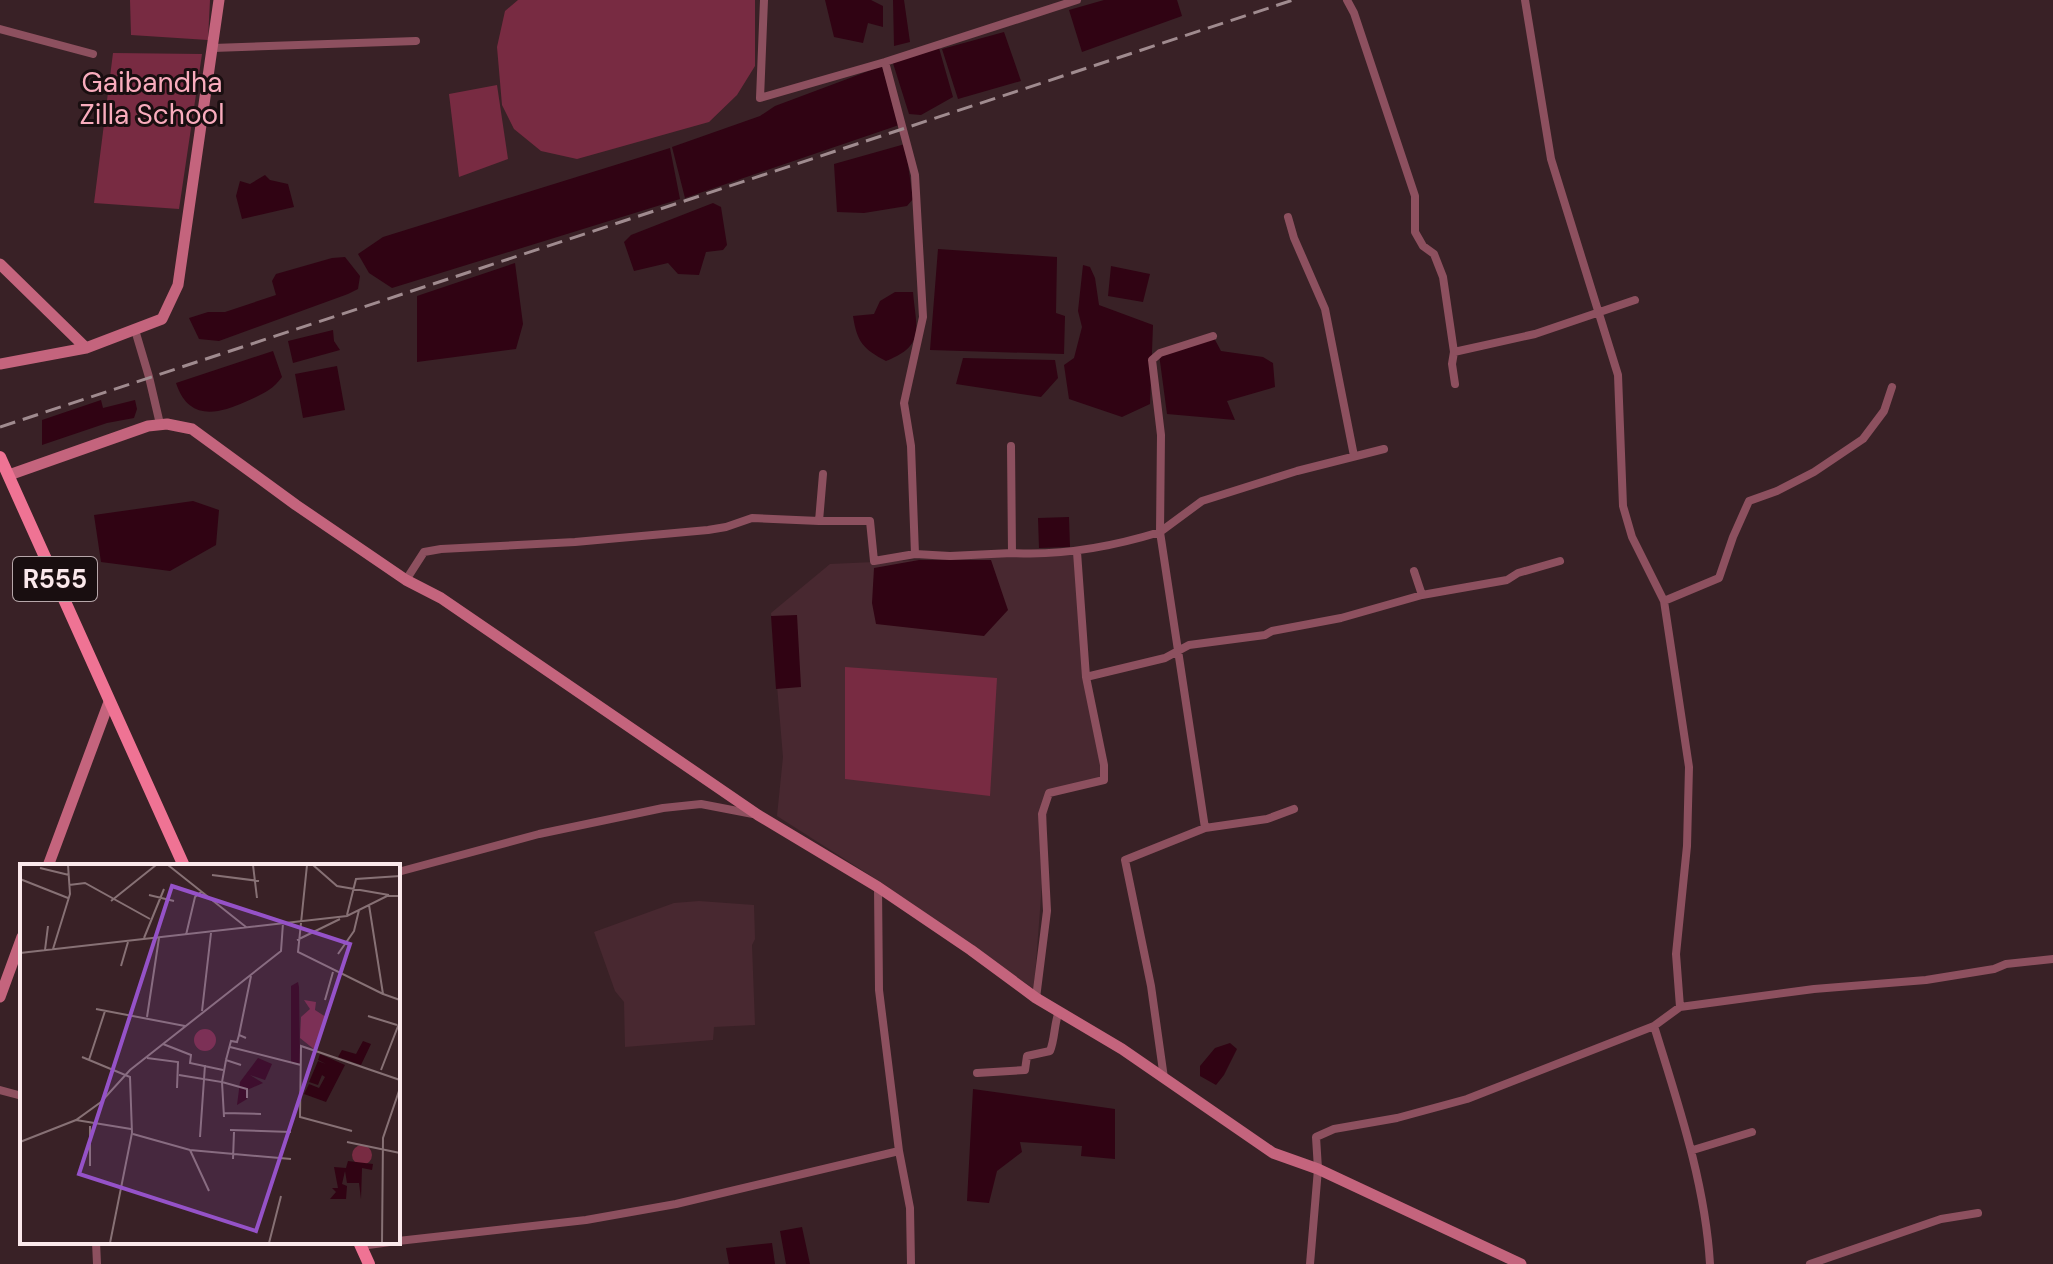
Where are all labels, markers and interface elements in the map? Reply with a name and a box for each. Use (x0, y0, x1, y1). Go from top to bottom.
park label: Gaibandha Zilla School (80, 64, 224, 133)
road number: R555 (13, 557, 97, 601)
inset map (20, 864, 400, 1244)

